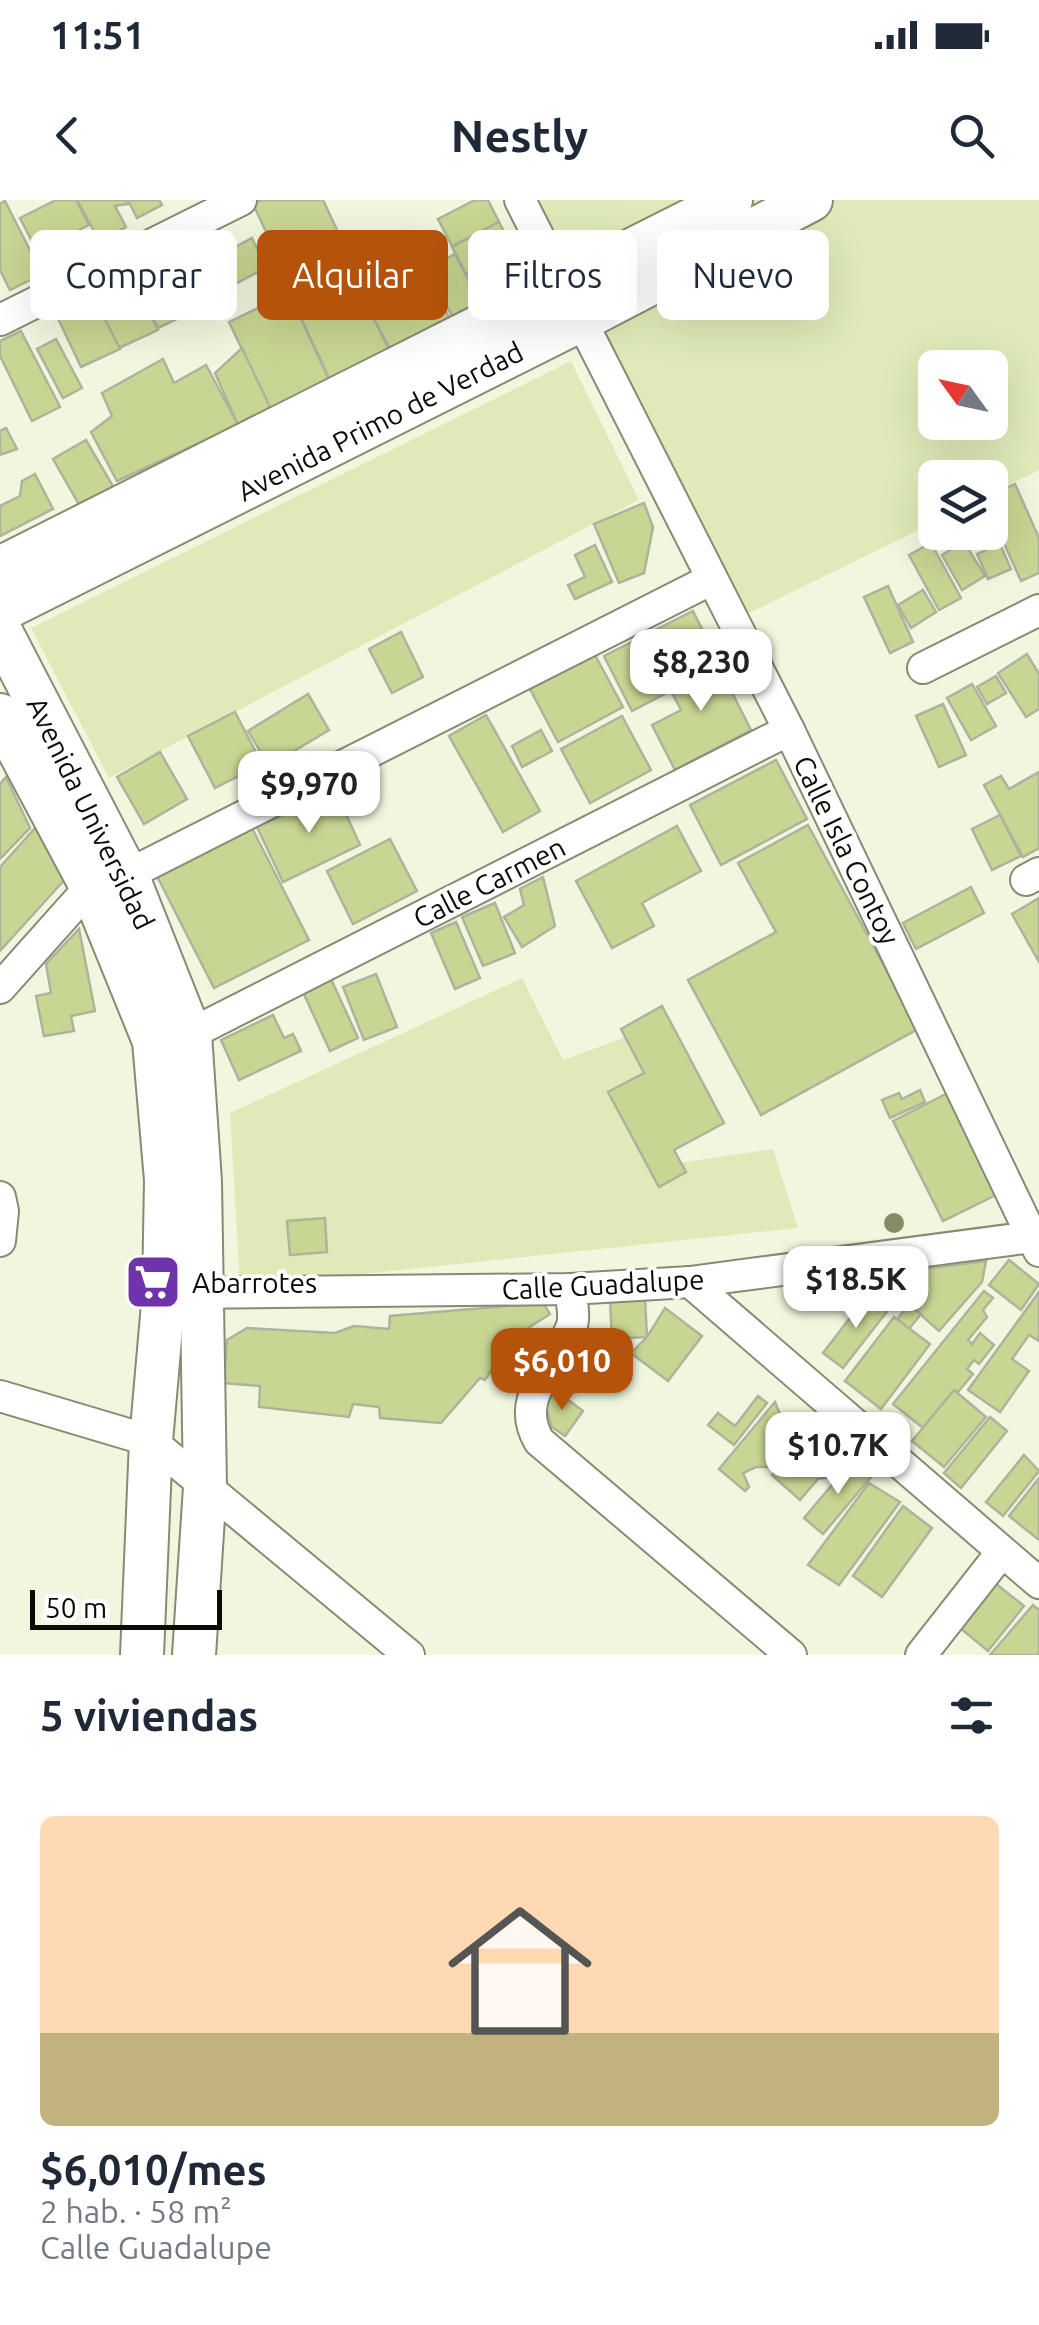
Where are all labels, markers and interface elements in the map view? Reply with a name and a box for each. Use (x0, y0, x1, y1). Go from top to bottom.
text: 11:51 (50, 14, 145, 56)
icon: back (40, 108, 95, 163)
icon: search (944, 108, 999, 163)
text: Nestly (451, 110, 588, 161)
chip: Comprar (30, 230, 237, 320)
chip: Alquilar (257, 230, 448, 320)
chip: Filtros (468, 230, 637, 320)
chip: Nuevo (657, 230, 829, 320)
street label: Avenida Primo de Verdad (232, 335, 528, 507)
north arrow (918, 350, 1008, 440)
map controls (918, 350, 1008, 550)
button: layers (918, 460, 1008, 550)
pin: $8,230 (620, 629, 782, 714)
text: $8,230 (652, 643, 750, 679)
street label: Avenida Universidad (21, 692, 161, 934)
pin: $9,970 (228, 751, 390, 836)
street label: Calle Isla Contoy (788, 751, 906, 949)
text: $9,970 (260, 765, 358, 801)
street label: Calle Carmen (408, 831, 570, 933)
pin: $18.5K (775, 1246, 937, 1331)
supermarket icon: Abarrotes (123, 1252, 183, 1312)
text: $18.5K (805, 1260, 907, 1296)
street label: Calle Guadalupe (501, 1263, 705, 1305)
place label: Abarrotes (192, 1267, 317, 1298)
pin: $6,010 (481, 1328, 643, 1413)
text: $6,010 (513, 1342, 611, 1378)
pin: $10.7K (757, 1412, 919, 1497)
text: $10.7K (787, 1426, 889, 1462)
scale bar (30, 1585, 222, 1630)
text: 50 m (45, 1592, 107, 1623)
icon: filters (944, 1688, 999, 1743)
text: 5 viviendas (40, 1692, 258, 1739)
icon: home (430, 1881, 610, 2061)
text: $6,010/mes (40, 2146, 267, 2193)
text: 2 hab. · 58 m² (40, 2193, 232, 2229)
text: Calle Guadalupe (40, 2229, 272, 2265)

